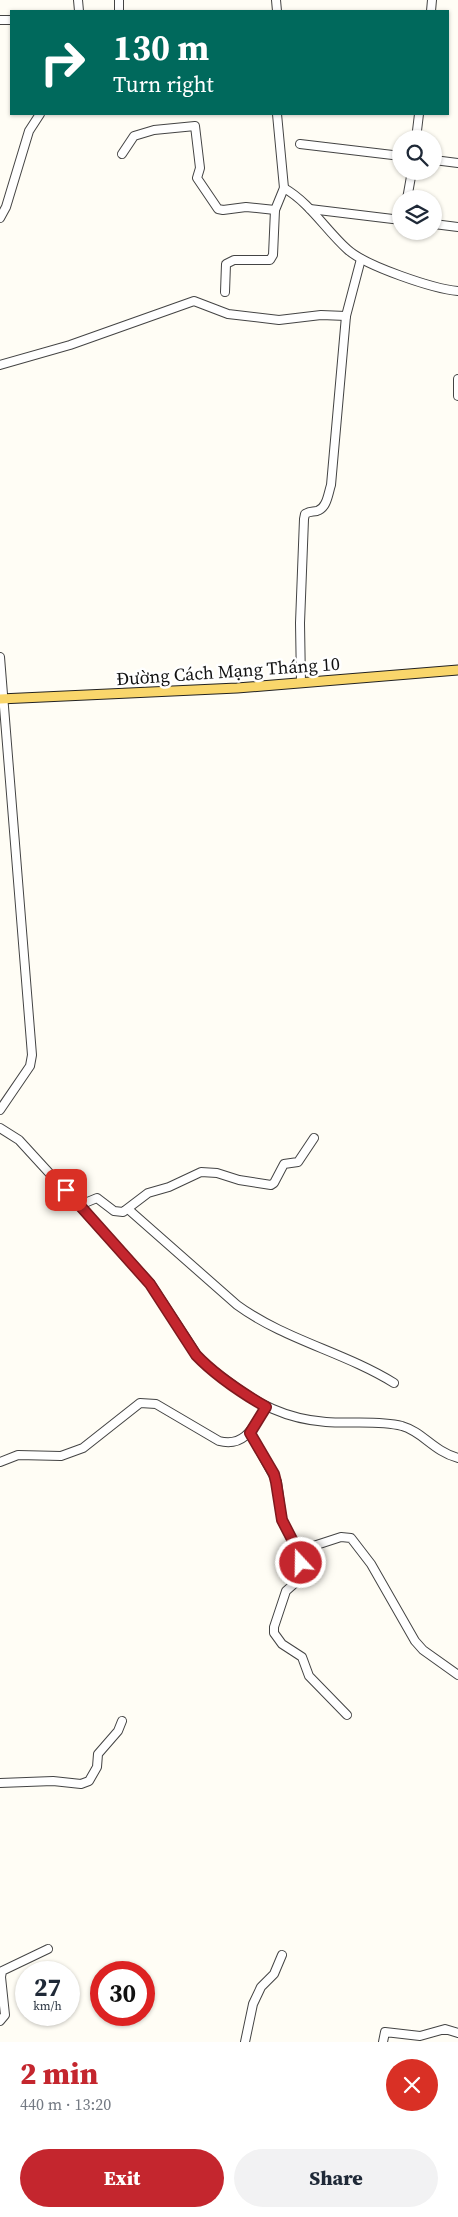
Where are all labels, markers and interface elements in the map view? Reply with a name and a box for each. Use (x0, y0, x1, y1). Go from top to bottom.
text: 130 m (113, 24, 209, 72)
icon: right (30, 30, 95, 95)
text: Turn right (113, 69, 214, 99)
map controls (392, 130, 442, 240)
button: search (392, 130, 442, 180)
button: layers (392, 190, 442, 240)
street label: Đường Cách Mạng Tháng 10 (115, 651, 341, 691)
pin (45, 1169, 87, 1211)
icon: arrive (52, 1176, 80, 1204)
position arrow (274, 1536, 326, 1588)
speed limit sign: 30 (90, 1961, 155, 2026)
text: 27 (34, 1970, 61, 2004)
text: km/h (33, 1998, 62, 2014)
text: 2 min (20, 2053, 98, 2094)
button: close (386, 2059, 438, 2111)
text: 440 m · 13:20 (20, 2093, 111, 2115)
button: Exit (20, 2149, 224, 2207)
button: Share (234, 2149, 438, 2207)

